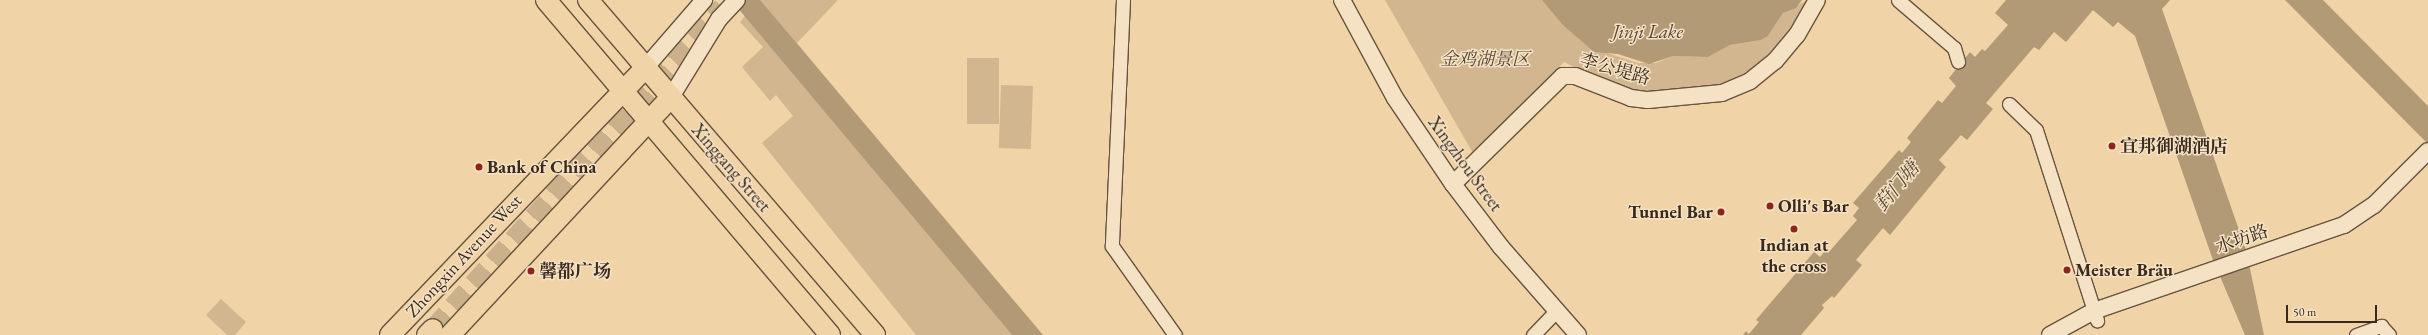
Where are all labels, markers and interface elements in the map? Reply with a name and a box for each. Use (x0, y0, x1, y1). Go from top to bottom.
water label: Jinji Lake (1613, 21, 1683, 43)
park label: 金鸡湖景区 (1440, 48, 1530, 70)
street label: 李公堤路 (1577, 49, 1653, 89)
street label: Xingzhou Street (1423, 112, 1507, 216)
street label: Xinggang Street (687, 119, 775, 217)
place label: 宜邦御湖酒店 (2120, 135, 2228, 157)
marker: 宜邦御湖酒店 (2107, 141, 2117, 151)
place label: Bank of China (487, 156, 596, 178)
water label: 葑门塘 (1870, 157, 1924, 215)
marker: Bank of China (474, 162, 484, 172)
street label: Zhongxin Avenue West (402, 190, 526, 322)
place label: Olli's Bar (1778, 195, 1849, 217)
place label: Tunnel Bar (1628, 201, 1713, 223)
marker: Olli's Bar (1765, 201, 1775, 211)
marker: Tunnel Bar (1716, 207, 1726, 217)
street label: 水坊路 (2213, 220, 2271, 258)
marker: Indian at the cross (1789, 224, 1799, 234)
place label: Indian at the cross (1760, 235, 1828, 278)
place label: Meister Bräu (2075, 259, 2173, 281)
place label: 馨都广场 (539, 260, 611, 282)
marker: Meister Bräu (2062, 265, 2072, 275)
marker: 馨都广场 (526, 266, 536, 276)
scale bar (2288, 297, 2379, 323)
text: 50 m (2293, 304, 2316, 320)

